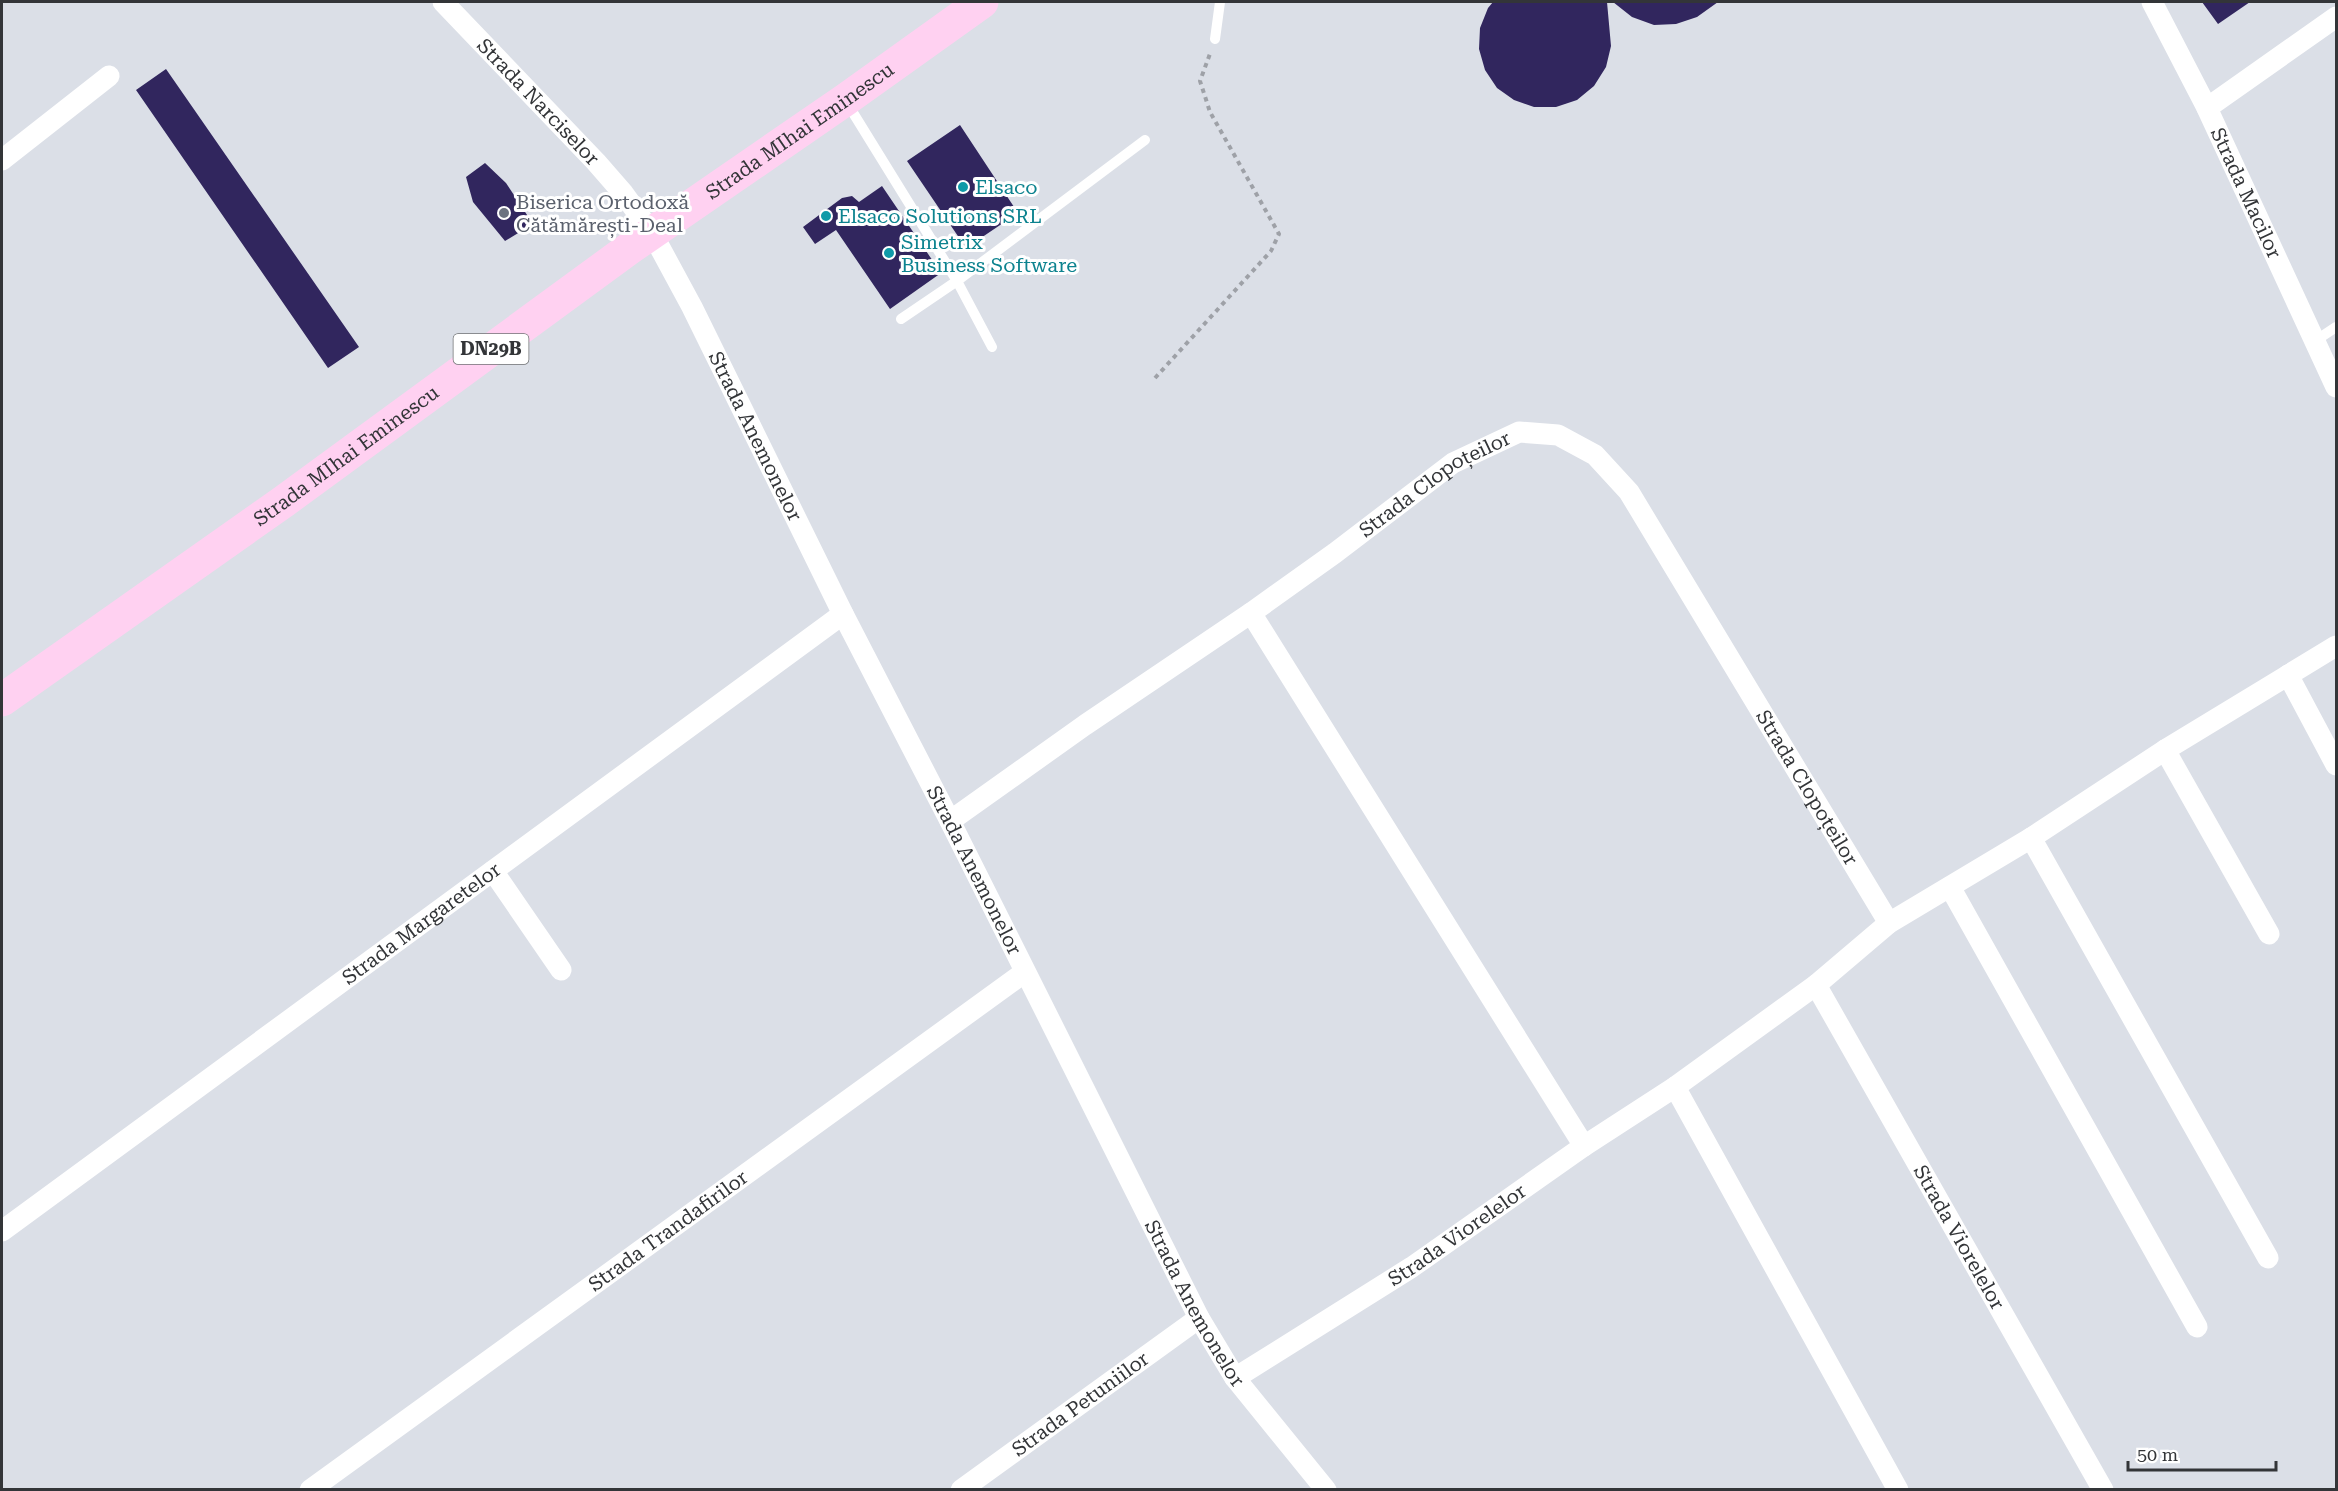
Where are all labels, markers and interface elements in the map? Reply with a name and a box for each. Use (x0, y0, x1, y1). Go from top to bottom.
street label: Strada Narciselor (472, 33, 605, 170)
street label: Strada MIhai Eminescu (701, 57, 899, 204)
street label: Strada Macilor (2206, 124, 2287, 262)
place label: Elsaco (975, 175, 1038, 199)
marker: Elsaco (956, 180, 970, 194)
place label: Biserica Ortodoxă Cătămărești-Deal (516, 190, 689, 239)
place label: Elsaco Solutions SRL (838, 204, 1042, 228)
marker: Biserica Ortodoxă Cătămărești-Deal (497, 206, 511, 220)
marker: Elsaco Solutions SRL (819, 209, 833, 223)
place label: Simetrix Business Software (901, 230, 1077, 277)
marker: Simetrix Business Software (882, 246, 896, 260)
road number: DN29B (454, 334, 528, 364)
street label: Strada Anemonelor (704, 347, 807, 525)
street label: Strada MIhai Eminescu (249, 380, 444, 531)
street label: Strada Clopoțeilor (1354, 426, 1514, 542)
street label: Strada Clopoțeilor (1751, 706, 1863, 869)
street label: Strada Anemonelor (922, 782, 1027, 959)
street label: Strada Margaretelor (337, 857, 505, 989)
street label: Strada Viorelelor (1909, 1161, 2010, 1314)
street label: Strada Trandafirilor (584, 1165, 752, 1296)
street label: Strada Viorelelor (1383, 1179, 1530, 1291)
street label: Strada Anemonelor (1140, 1216, 1249, 1392)
street label: Strada Petuniilor (1007, 1346, 1153, 1461)
scale bar (2128, 1434, 2276, 1472)
text: 50 m (2137, 1444, 2178, 1465)

